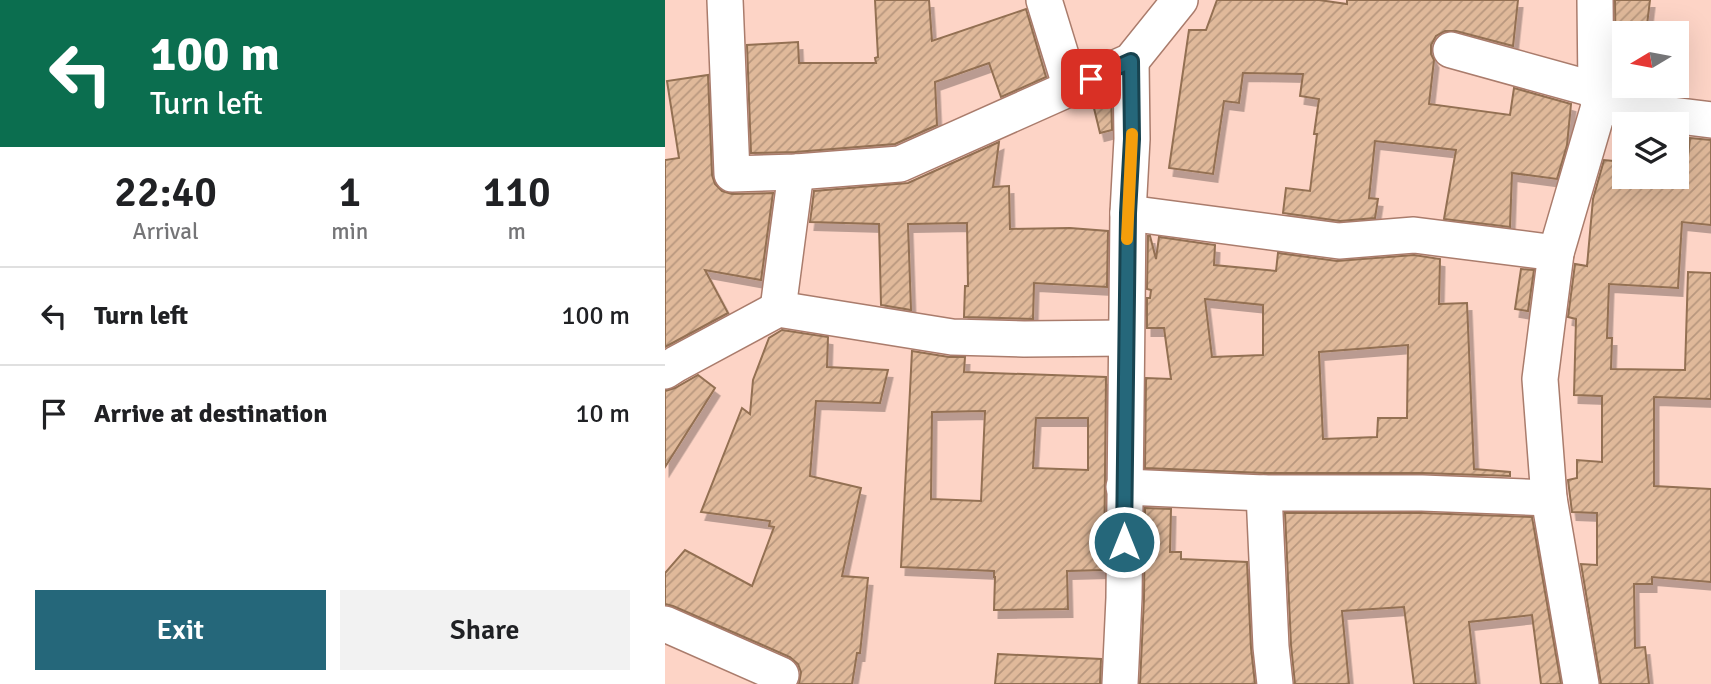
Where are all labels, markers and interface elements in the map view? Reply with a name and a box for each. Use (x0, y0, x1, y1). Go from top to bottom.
north arrow (1612, 21, 1689, 98)
map controls (1612, 21, 1689, 189)
text: 100 m (150, 24, 280, 84)
icon: left (35, 28, 126, 119)
pin (1061, 49, 1121, 109)
icon: arrive (1072, 60, 1110, 98)
text: Turn left (150, 84, 263, 123)
button: layers (1612, 112, 1689, 189)
text: 22:40 (114, 167, 217, 218)
text: 1 (338, 167, 361, 218)
text: 110 (483, 167, 551, 218)
text: Arrival (132, 217, 199, 246)
text: min (331, 217, 368, 246)
text: m (507, 217, 526, 246)
icon: left (35, 297, 73, 335)
text: Turn left (94, 300, 188, 332)
text: 100 m (561, 300, 630, 332)
icon: arrive (35, 395, 73, 433)
text: Arrive at destination (94, 398, 327, 430)
text: 10 m (575, 398, 630, 430)
position arrow (1087, 505, 1161, 579)
button: Exit (35, 590, 326, 670)
button: Share (340, 590, 630, 670)

